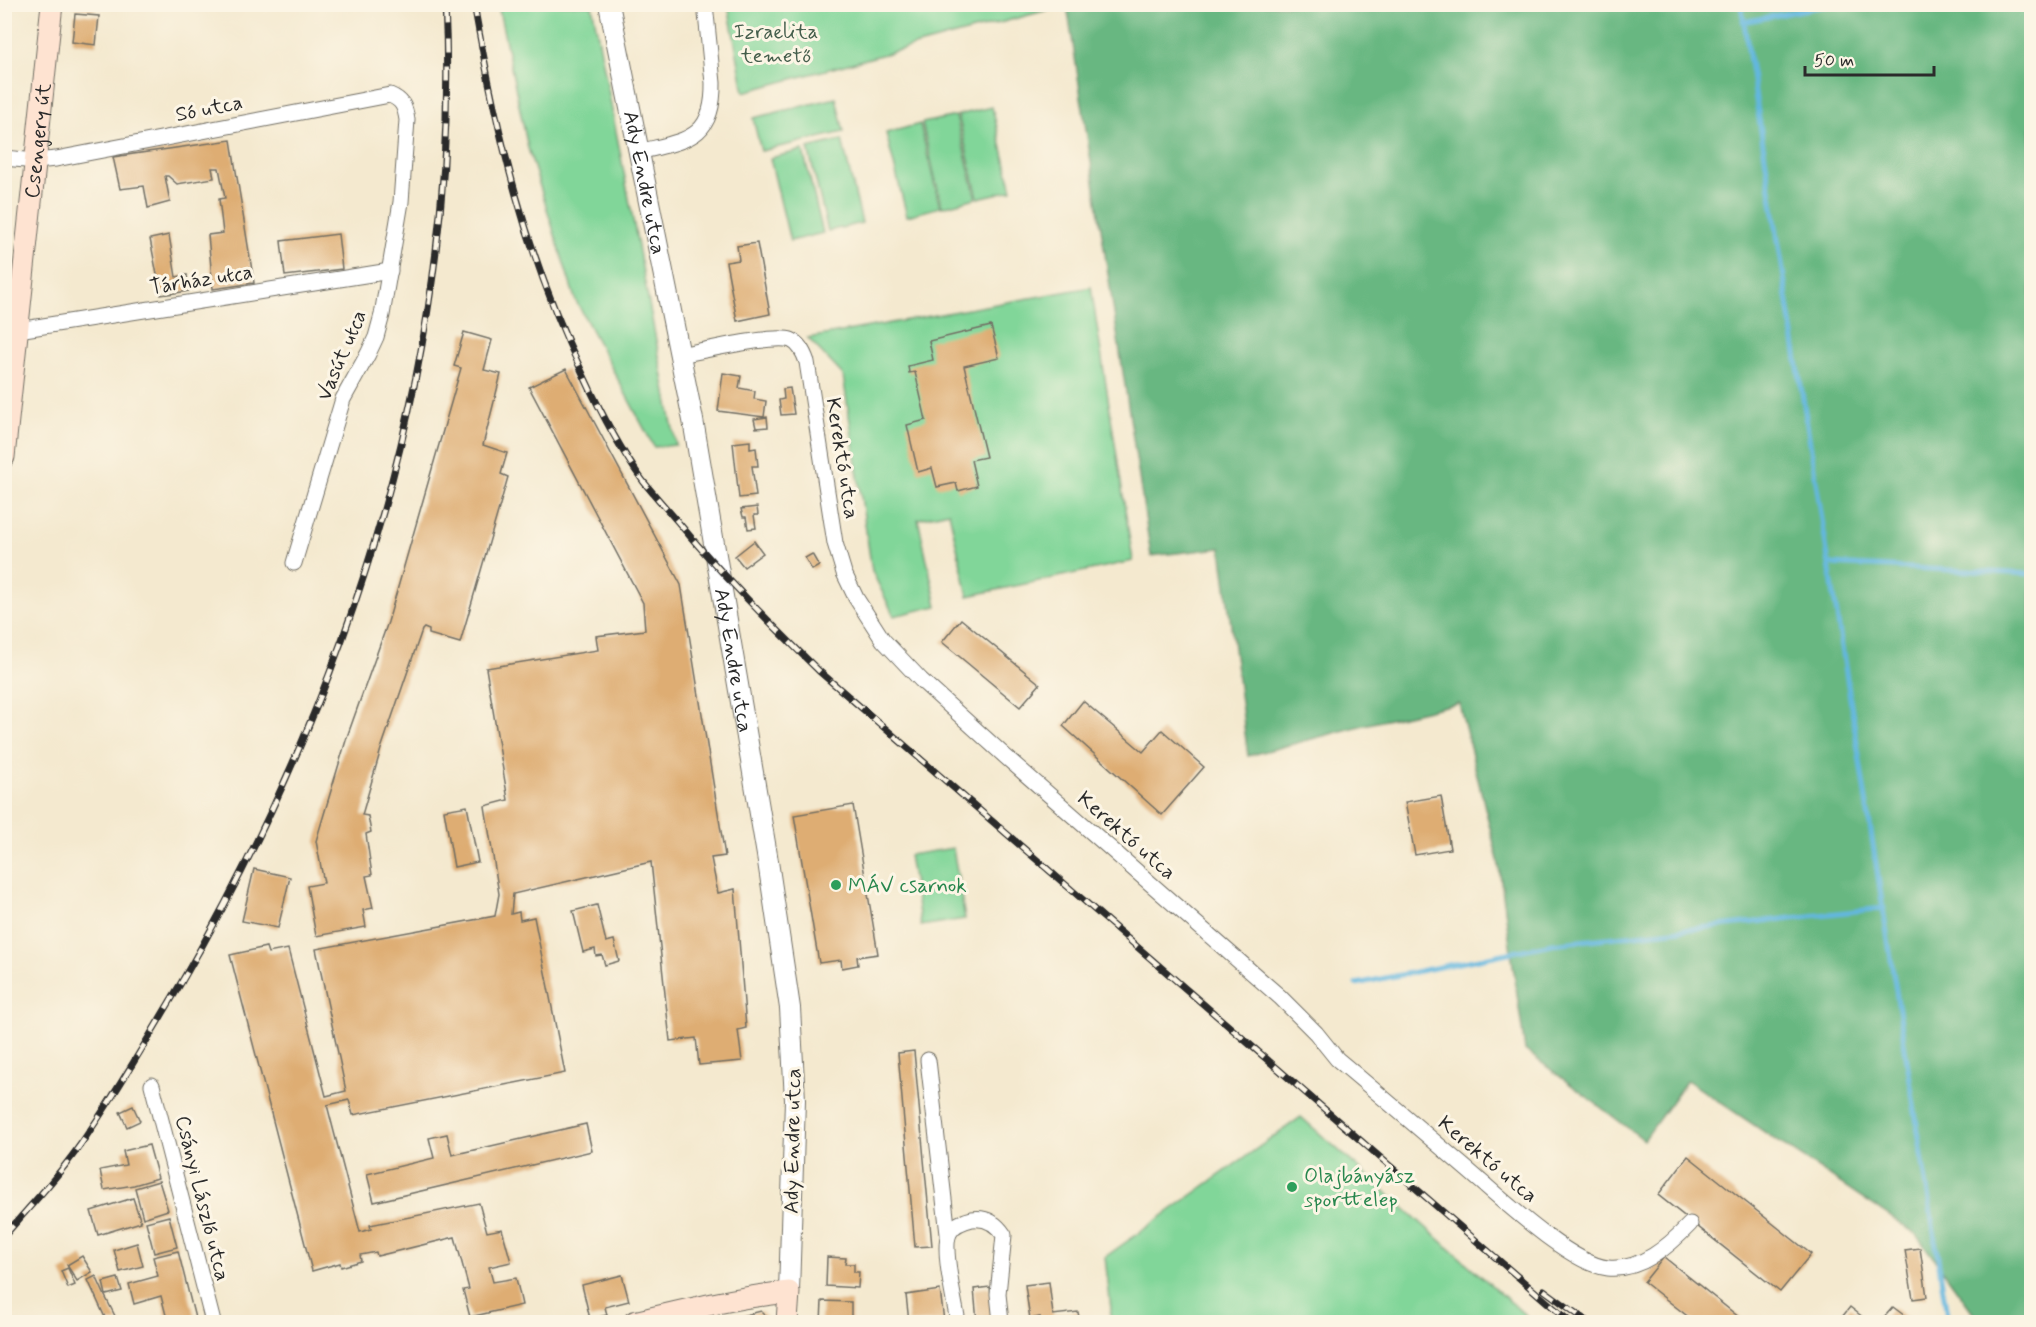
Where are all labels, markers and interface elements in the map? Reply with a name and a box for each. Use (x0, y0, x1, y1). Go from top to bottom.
park label: Izraelita temető (734, 18, 818, 70)
scale bar (1805, 39, 1934, 77)
text: 50 m (1814, 49, 1854, 73)
street label: Csengery út (18, 81, 59, 200)
street label: Só utca (173, 89, 245, 129)
street label: Ady Endre utca (616, 108, 672, 257)
street label: Tárház utca (148, 258, 255, 302)
street label: Vasút utca (310, 306, 374, 405)
street label: Kerektó utca (819, 396, 865, 521)
street label: Ady Endre utca (707, 586, 759, 735)
street label: Kerektó utca (1071, 785, 1182, 886)
place label: MÁV csarnok (848, 872, 967, 900)
marker: MÁV csarnok (829, 878, 843, 892)
street label: Ady Endre utca (778, 1068, 808, 1214)
street label: Kerektó utca (1431, 1110, 1543, 1210)
street label: Csányi László utca (168, 1113, 236, 1284)
place label: Olajbányász sporttelep (1304, 1162, 1415, 1214)
marker: Olajbányász sporttelep (1285, 1180, 1299, 1194)

